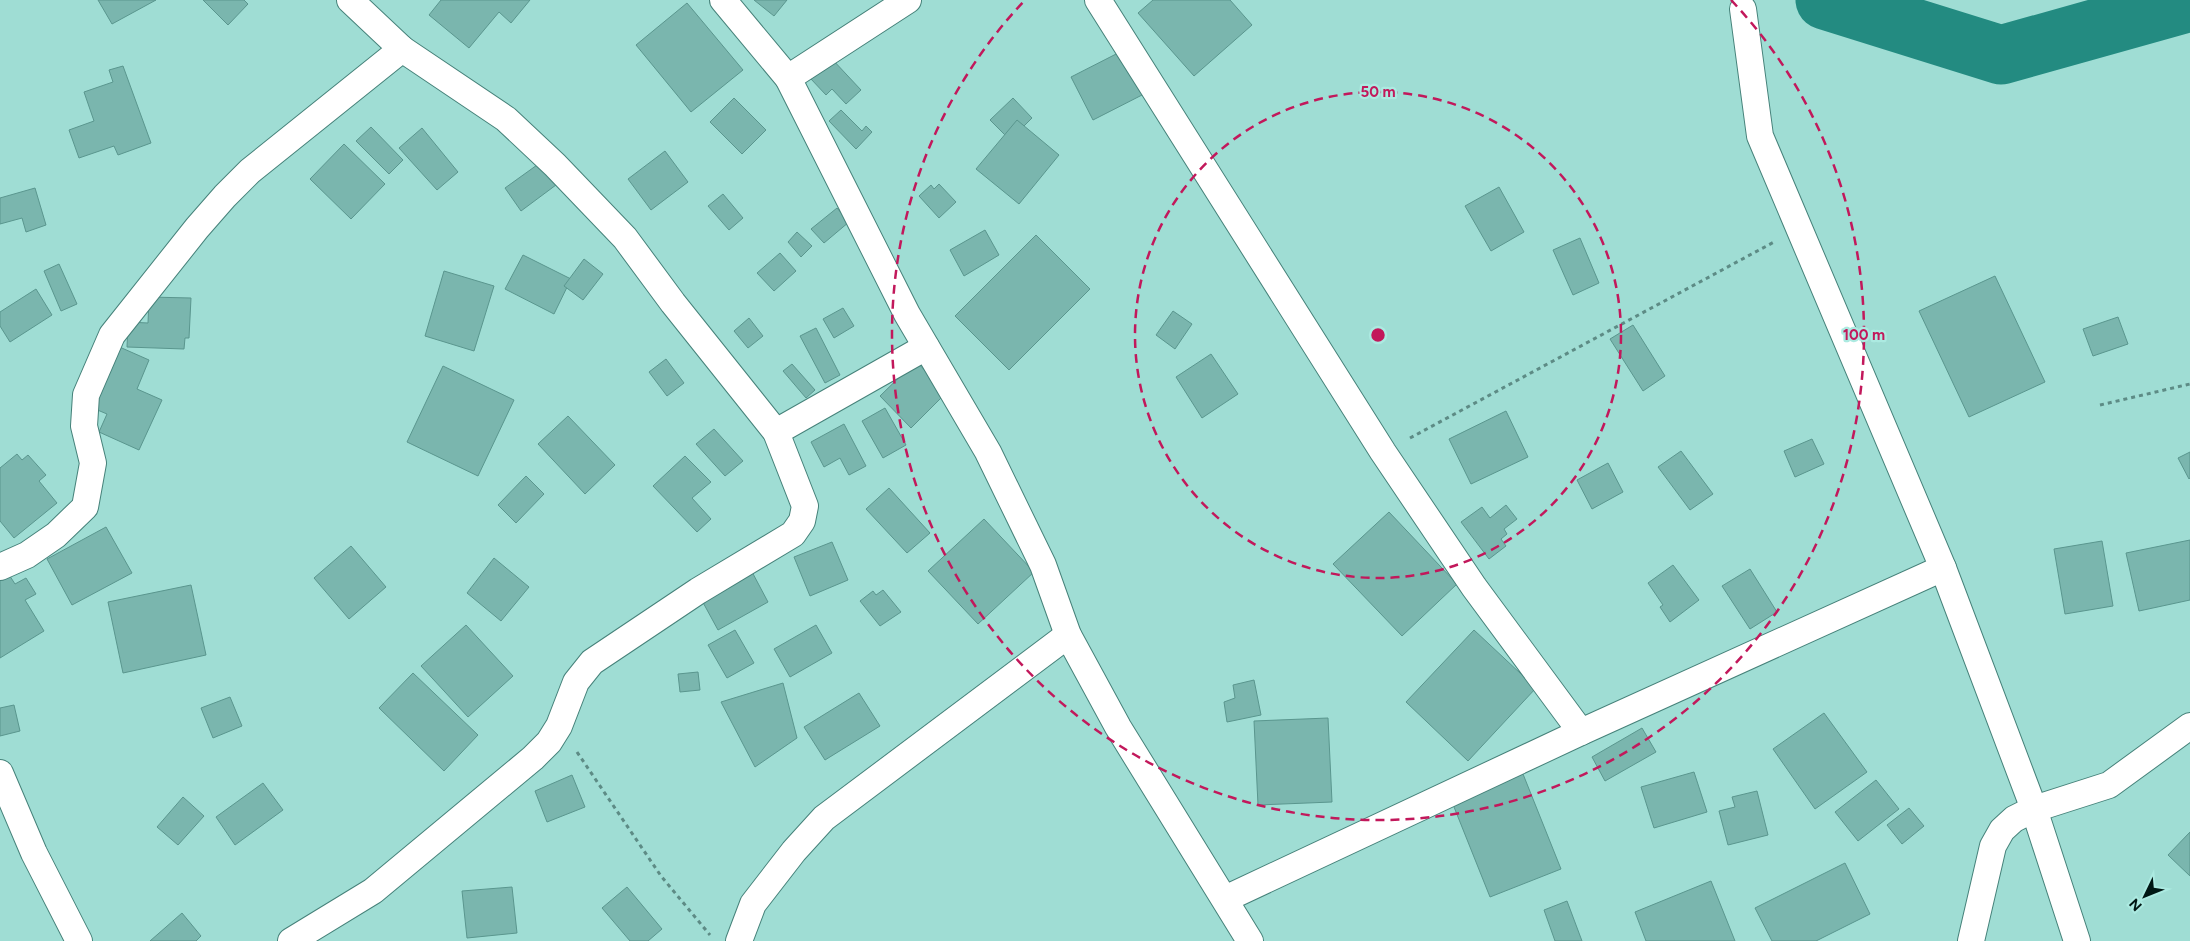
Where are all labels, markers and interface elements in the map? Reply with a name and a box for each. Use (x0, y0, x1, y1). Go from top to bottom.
text: 50 m (1360, 83, 1396, 101)
centre of rings (1369, 326, 1387, 344)
text: 100 m (1843, 326, 1885, 344)
north arrow (2120, 871, 2170, 921)
text: N (2126, 895, 2146, 914)

